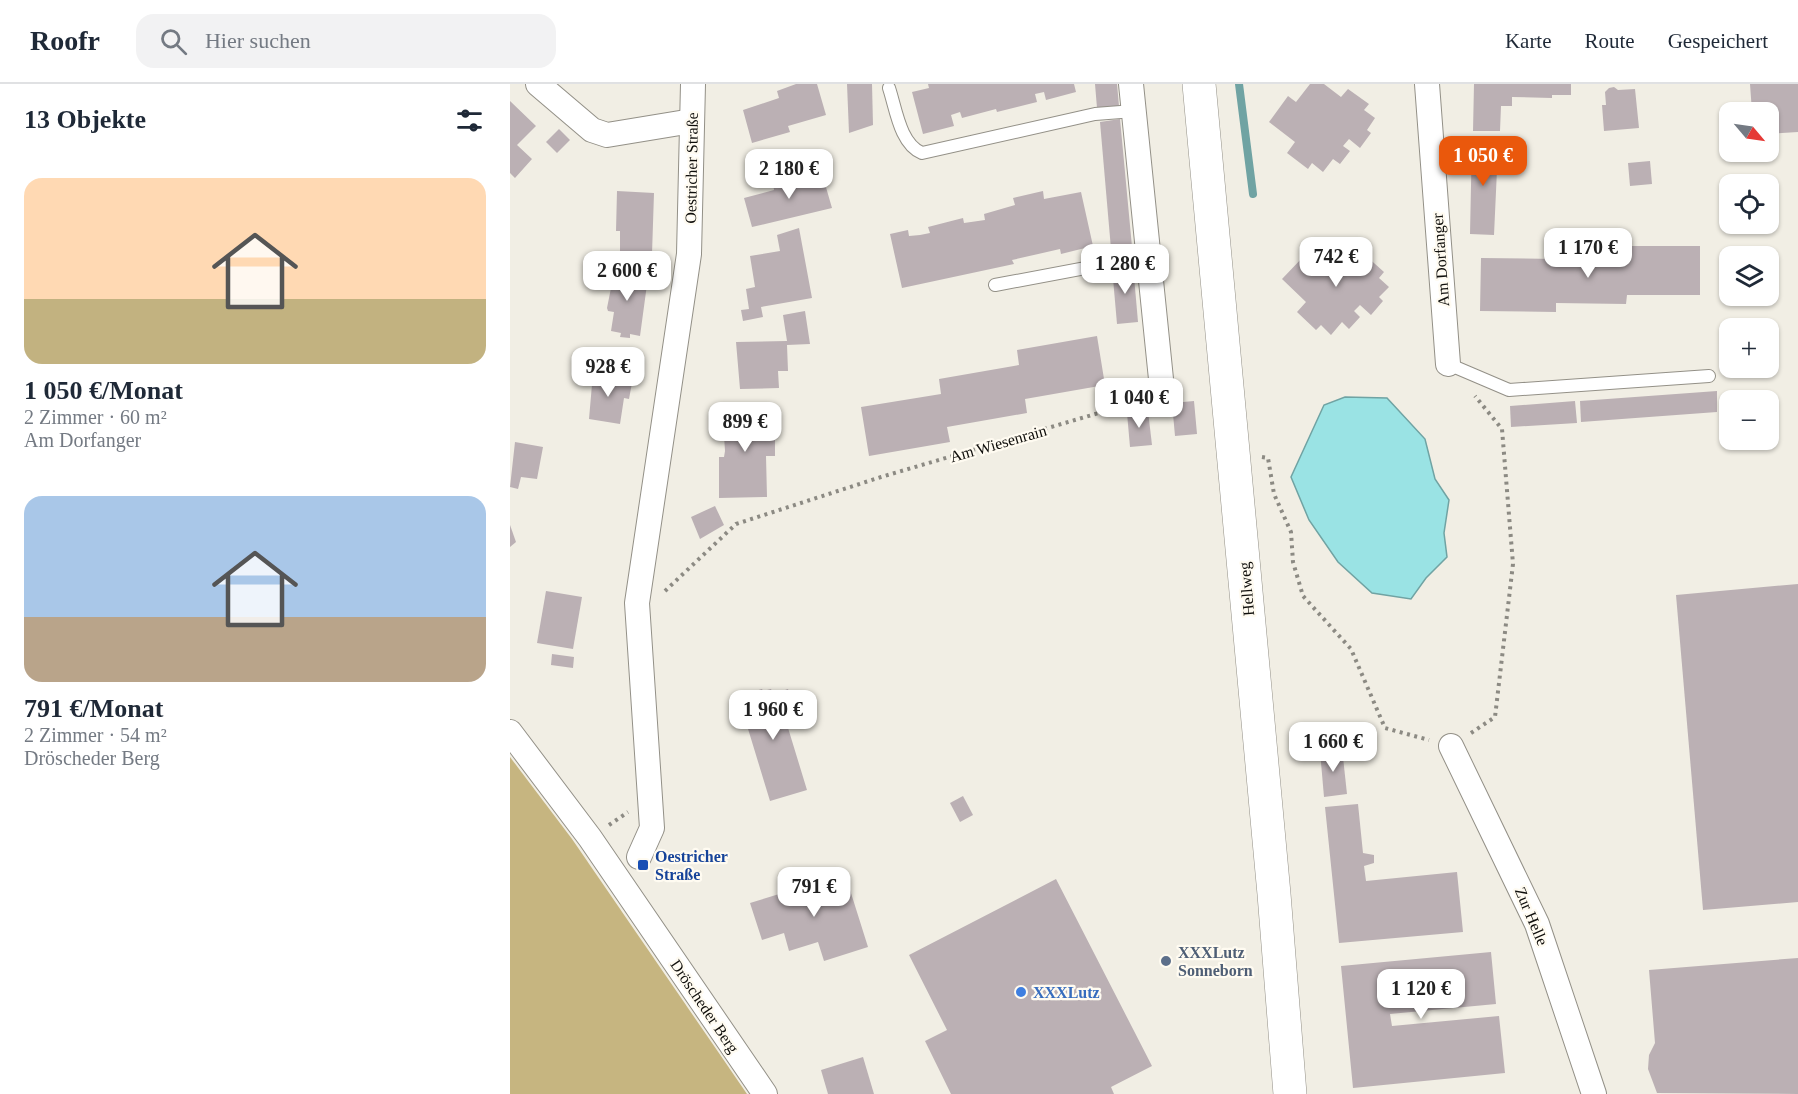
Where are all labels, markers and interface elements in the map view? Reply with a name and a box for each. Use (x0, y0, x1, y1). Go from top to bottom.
search box (136, 14, 556, 68)
text: Roofr (30, 25, 100, 56)
icon: search (157, 25, 190, 58)
text: Hier suchen (205, 28, 311, 53)
text: Karte (1505, 29, 1552, 53)
text: Route (1585, 29, 1635, 53)
text: Gespeichert (1668, 29, 1768, 53)
north arrow (1719, 102, 1779, 162)
map controls (1719, 102, 1779, 450)
icon: filters (453, 104, 486, 137)
text: 13 Objekte (24, 105, 146, 134)
street label: Oestricher Straße (682, 112, 701, 224)
pin: 1 050 € (1428, 136, 1538, 187)
text: 1 050 € (1453, 144, 1513, 166)
pin: 2 180 € (734, 149, 844, 200)
text: 2 180 € (759, 157, 819, 179)
button: locate (1719, 174, 1779, 234)
street label: Am Dorfanger (1429, 212, 1453, 307)
icon: home (201, 217, 309, 325)
pin: 1 170 € (1533, 228, 1643, 279)
text: 1 170 € (1558, 236, 1618, 258)
pin: 742 € (1294, 237, 1378, 288)
pin: 1 280 € (1070, 244, 1180, 295)
text: 742 € (1314, 245, 1359, 267)
button: layers (1719, 246, 1779, 306)
pin: 2 600 € (572, 251, 682, 302)
text: 1 280 € (1095, 252, 1155, 274)
text: 2 600 € (597, 259, 657, 281)
button: + (1719, 318, 1779, 378)
pin: 928 € (566, 347, 650, 398)
text: 928 € (586, 355, 631, 377)
text: 1 050 €/Monat (24, 376, 183, 405)
pin: 1 040 € (1084, 378, 1194, 429)
text: 1 040 € (1109, 386, 1169, 408)
button: − (1719, 390, 1779, 450)
pin: 899 € (703, 402, 787, 453)
text: 2 Zimmer · 60 m² (24, 406, 167, 428)
text: 899 € (723, 410, 768, 432)
street label: Am Wiesenrain (948, 422, 1049, 465)
text: Am Dorfanger (24, 429, 141, 451)
icon: home (201, 535, 309, 643)
street label: Hellweg (1236, 561, 1258, 617)
pin: 1 960 € (718, 690, 828, 741)
text: 791 €/Monat (24, 694, 163, 723)
text: 1 960 € (743, 698, 803, 720)
pin: 1 660 € (1278, 722, 1388, 773)
text: 2 Zimmer · 54 m² (24, 724, 167, 746)
text: 1 660 € (1303, 730, 1363, 752)
text: Dröscheder Berg (24, 747, 160, 769)
place label: Oestricher Straße (655, 848, 728, 883)
marker: Oestricher Straße (636, 858, 650, 872)
pin: 791 € (772, 867, 856, 918)
text: 791 € (792, 875, 837, 897)
street label: Zur Helle (1512, 884, 1551, 948)
place label: XXXLutz Sonneborn (1178, 944, 1253, 979)
marker: XXXLutz Sonneborn (1159, 954, 1173, 968)
street label: Dröscheder Berg (666, 957, 742, 1057)
pin: 1 120 € (1366, 969, 1476, 1020)
text: 1 120 € (1391, 977, 1451, 999)
place label: XXXLutz (1033, 984, 1100, 1001)
marker: XXXLutz (1014, 985, 1028, 999)

